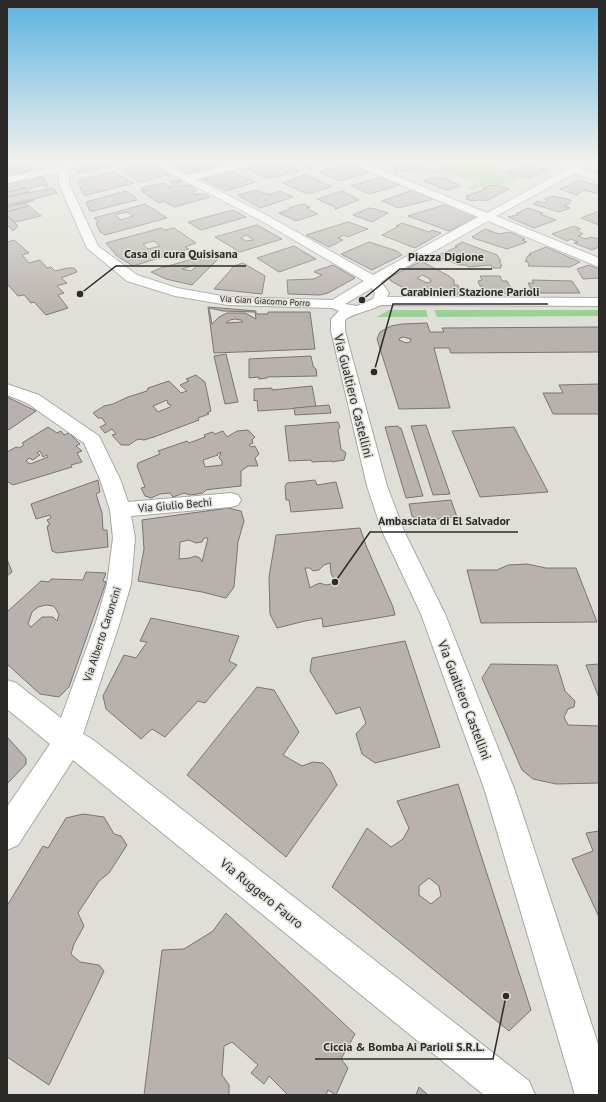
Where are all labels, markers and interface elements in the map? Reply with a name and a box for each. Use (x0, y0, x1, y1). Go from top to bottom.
callout: Casa di cura Quisisana (116, 242, 246, 266)
callout: Piazza Digione (400, 245, 492, 269)
text: Casa di cura Quisisana (124, 246, 238, 261)
text: Piazza Digione (408, 249, 484, 264)
callout: Carabinieri Stazione Parioli (393, 280, 548, 304)
text: Carabinieri Stazione Parioli (400, 284, 540, 299)
street label: Via Gian Giacomo Porro (219, 293, 311, 308)
street label: Via Gualtiero Castellini (330, 331, 377, 460)
street label: Via Giulio Bechi (137, 495, 213, 515)
callout: Ambasciata di El Salvador (370, 508, 518, 532)
text: Ambasciata di El Salvador (378, 513, 511, 528)
street label: Via Alberto Caroncini (80, 585, 124, 684)
street label: Via Gualtiero Castellini (433, 637, 495, 763)
street label: Via Ruggero Fauro (216, 854, 307, 932)
callout: Ciccia & Bomba Ai Parioli S.R.L. (315, 1035, 493, 1059)
text: Ciccia & Bomba Ai Parioli S.R.L. (323, 1039, 485, 1054)

